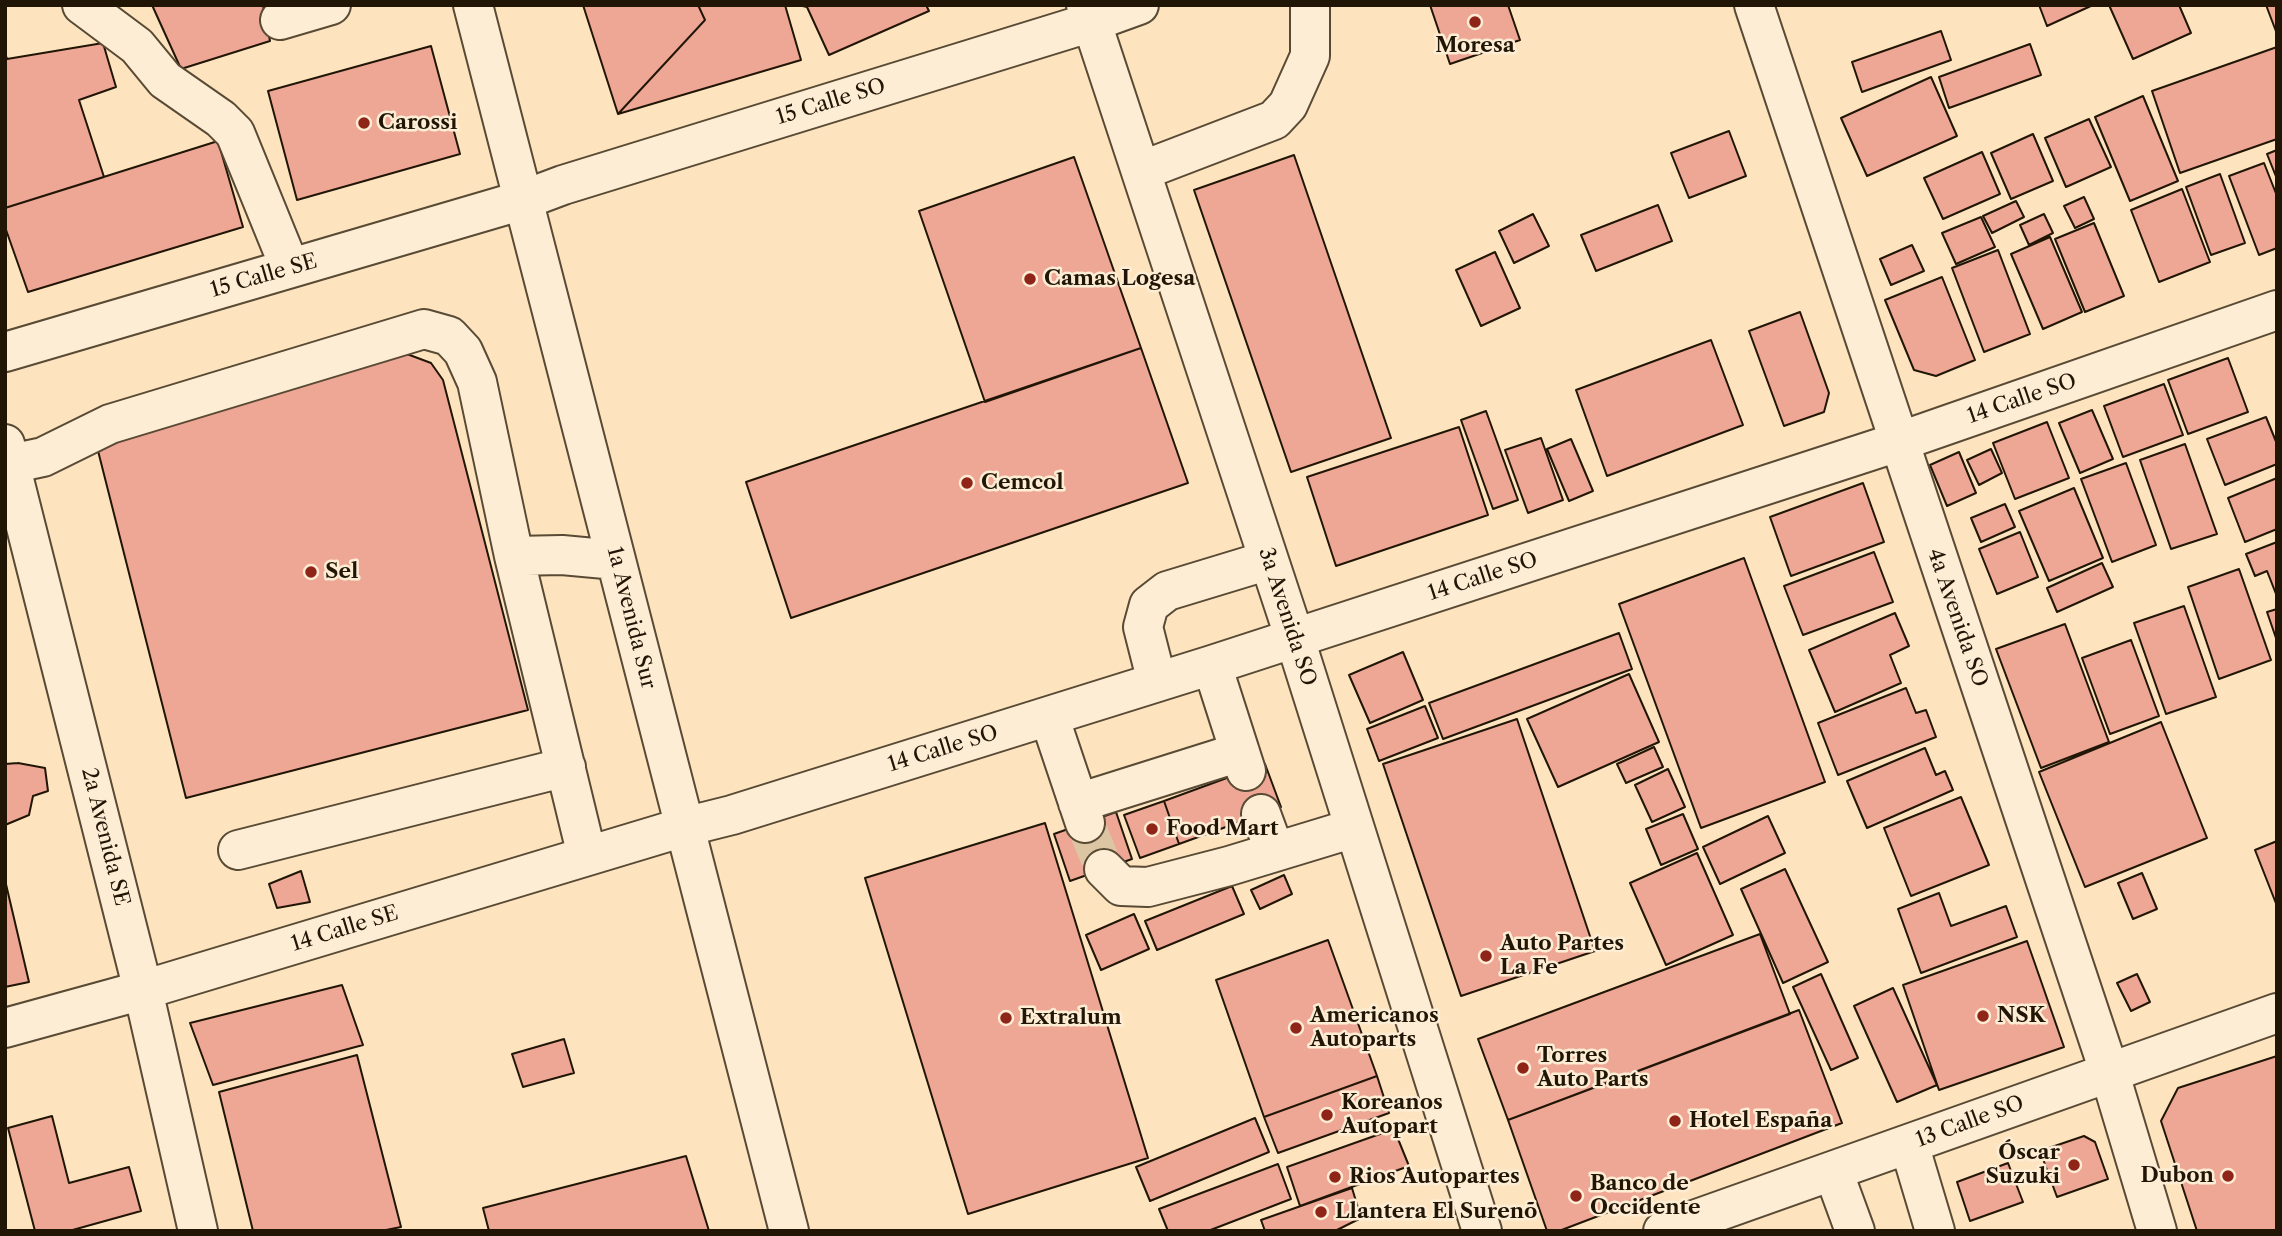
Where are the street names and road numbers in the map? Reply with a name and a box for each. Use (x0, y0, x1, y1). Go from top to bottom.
street label: 15 Calle SO (773, 73, 889, 131)
street label: 15 Calle SE (208, 249, 320, 303)
street label: 14 Calle SO (1964, 369, 2080, 429)
street label: 1a Avenida Sur (601, 544, 661, 692)
street label: 3a Avenida SO (1253, 545, 1321, 689)
street label: 4a Avenida SO (1922, 546, 1992, 690)
street label: 14 Calle SO (1425, 547, 1541, 607)
street label: 14 Calle SO (885, 720, 1001, 778)
street label: 2a Avenida SE (76, 765, 134, 909)
street label: 14 Calle SE (288, 901, 402, 957)
street label: 13 Calle SO (1913, 1091, 2027, 1153)

